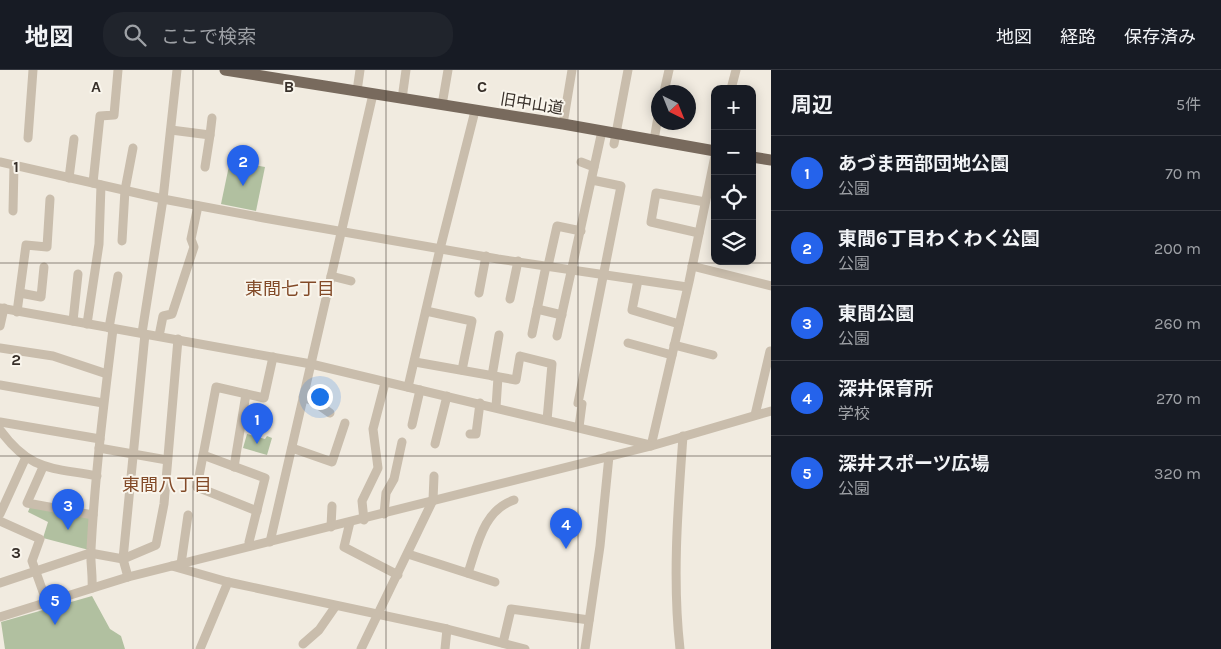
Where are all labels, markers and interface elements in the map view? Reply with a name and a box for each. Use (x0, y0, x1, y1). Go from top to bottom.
search box (103, 12, 453, 57)
icon: search (121, 21, 149, 49)
text: 地図 (25, 23, 73, 51)
text: ここで検索 (161, 26, 256, 48)
text: 地図 (996, 26, 1032, 48)
text: 経路 (1060, 26, 1096, 48)
text: 保存済み (1124, 26, 1196, 48)
text: A (91, 77, 101, 96)
text: B (284, 77, 294, 96)
text: C (477, 77, 487, 96)
north arrow (651, 85, 696, 130)
map controls (711, 85, 756, 265)
button: + (711, 85, 756, 130)
street label: 旧中山道 (499, 89, 565, 118)
text: 周辺 (791, 93, 833, 117)
text: 5件 (1176, 95, 1201, 114)
button: − (711, 130, 756, 175)
pin: 2 (227, 145, 259, 186)
text: あづま西部団地公園 (838, 153, 1009, 175)
text: 1 (13, 157, 19, 176)
text: 1 (804, 164, 810, 183)
text: 70 m (1165, 164, 1201, 183)
button: locate (711, 175, 756, 220)
text: 公園 (838, 179, 870, 198)
button: layers (711, 220, 756, 265)
text: 東間6丁目わくわく公園 (838, 228, 1040, 250)
text: 2 (802, 239, 812, 258)
text: 200 m (1154, 239, 1201, 258)
text: 公園 (838, 254, 870, 273)
district label: 東間七丁目 (245, 278, 335, 300)
text: 東間公園 (838, 303, 914, 325)
text: 3 (802, 314, 812, 333)
text: 260 m (1154, 314, 1201, 333)
text: 公園 (838, 329, 870, 348)
text: 2 (11, 350, 21, 369)
text: 深井保育所 (838, 378, 933, 400)
your location (307, 384, 333, 410)
text: 4 (802, 389, 812, 408)
text: 270 m (1156, 389, 1201, 408)
pin: 1 (241, 403, 273, 444)
text: 学校 (838, 404, 870, 423)
text: 深井スポーツ広場 (838, 453, 990, 475)
text: 5 (802, 464, 812, 483)
text: 320 m (1154, 464, 1201, 483)
district label: 東間八丁目 (122, 474, 212, 496)
text: 公園 (838, 479, 870, 498)
pin: 3 (52, 489, 84, 530)
pin: 4 (550, 508, 582, 549)
text: 3 (11, 543, 21, 562)
pin: 5 (39, 584, 71, 625)

